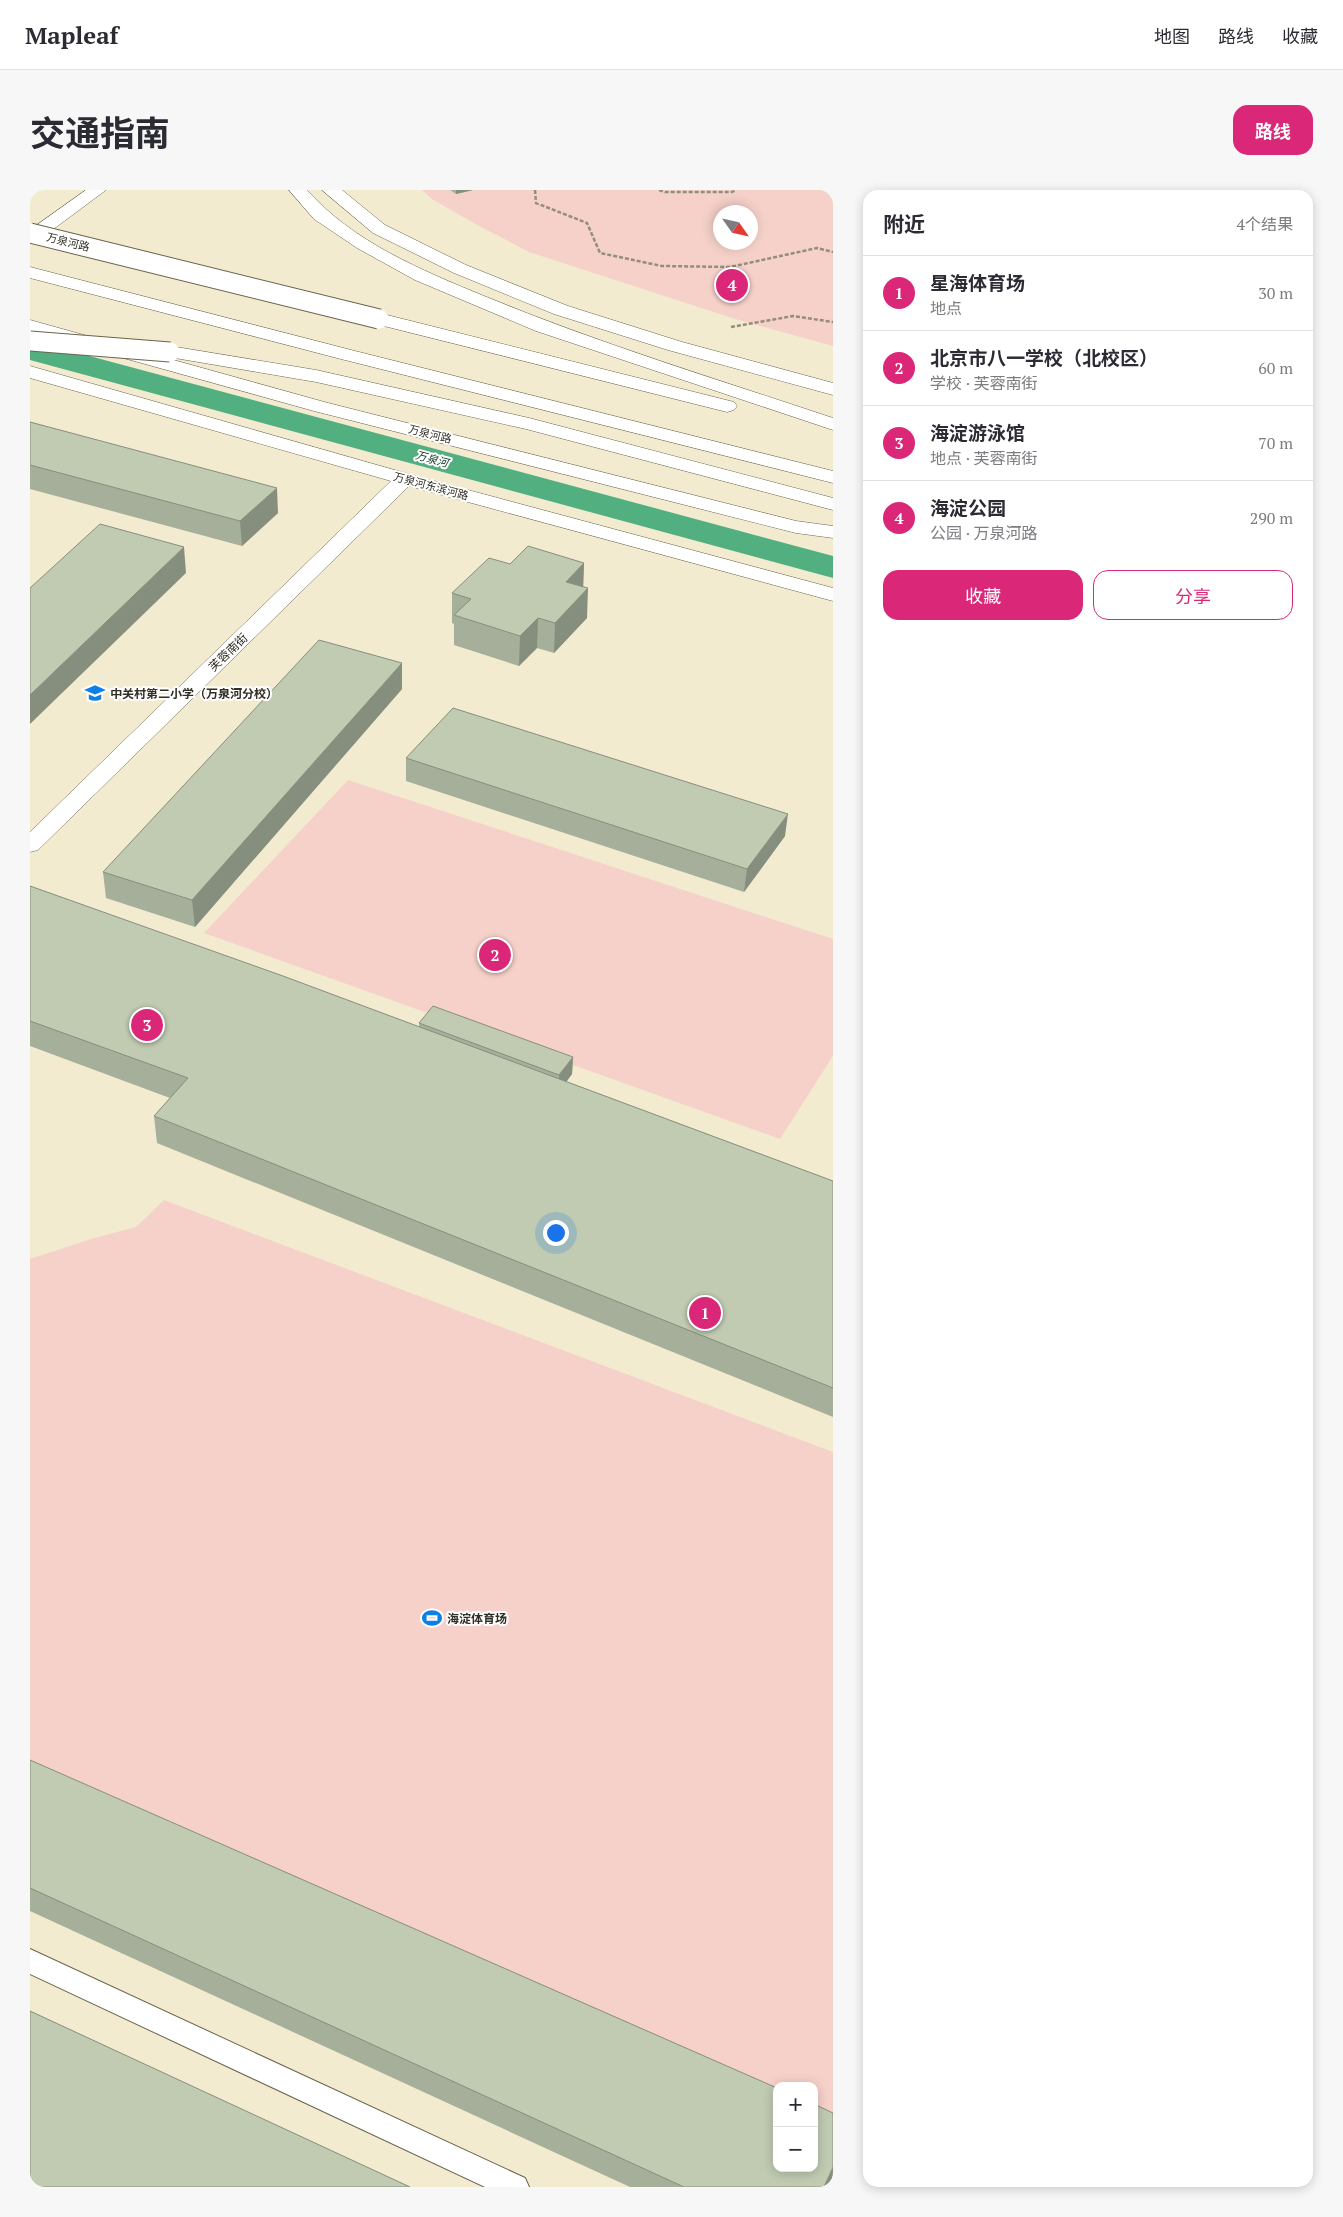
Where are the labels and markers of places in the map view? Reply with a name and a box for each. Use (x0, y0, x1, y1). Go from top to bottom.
pin: 4 (716, 266, 748, 304)
school or university icon: 中关村第二小学（万泉河分校） (84, 682, 106, 704)
place label: 中关村第二小学（万泉河分校） (110, 686, 278, 701)
pin: 2 (479, 936, 511, 974)
pin: 3 (131, 1006, 163, 1044)
pin: 1 (689, 1294, 721, 1332)
sports icon: 海淀体育场 (421, 1607, 443, 1629)
place label: 海淀体育场 (447, 1611, 507, 1626)

